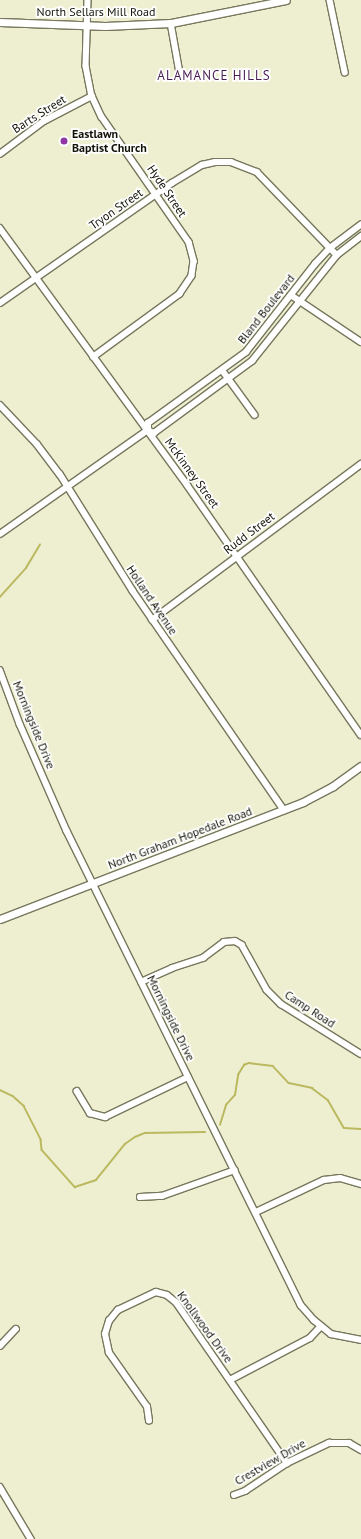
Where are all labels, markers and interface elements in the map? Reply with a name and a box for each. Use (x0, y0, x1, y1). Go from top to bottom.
street label: North Sellars Mill Road (37, 5, 155, 19)
district label: ALAMANCE HILLS (157, 68, 271, 84)
street label: Barts Street (10, 92, 68, 136)
place label: Eastlawn Baptist Church (72, 127, 147, 155)
marker: Eastlawn Baptist Church (59, 136, 69, 146)
street label: Hyde Street (144, 162, 190, 220)
street label: Tryon Street (87, 185, 145, 233)
street label: Bland Boulevard (234, 271, 298, 347)
street label: McKinney Street (162, 435, 222, 511)
street label: Rudd Street (221, 509, 277, 557)
street label: Holland Avenue (123, 562, 181, 638)
street label: Morningside Drive (10, 679, 58, 771)
street label: North Graham Hopedale Road (106, 804, 254, 872)
street label: Morningside Drive (144, 973, 198, 1063)
street label: Camp Road (282, 987, 338, 1031)
street label: Knollwood Drive (174, 1288, 236, 1366)
street label: Crestview Drive (232, 1436, 308, 1488)

